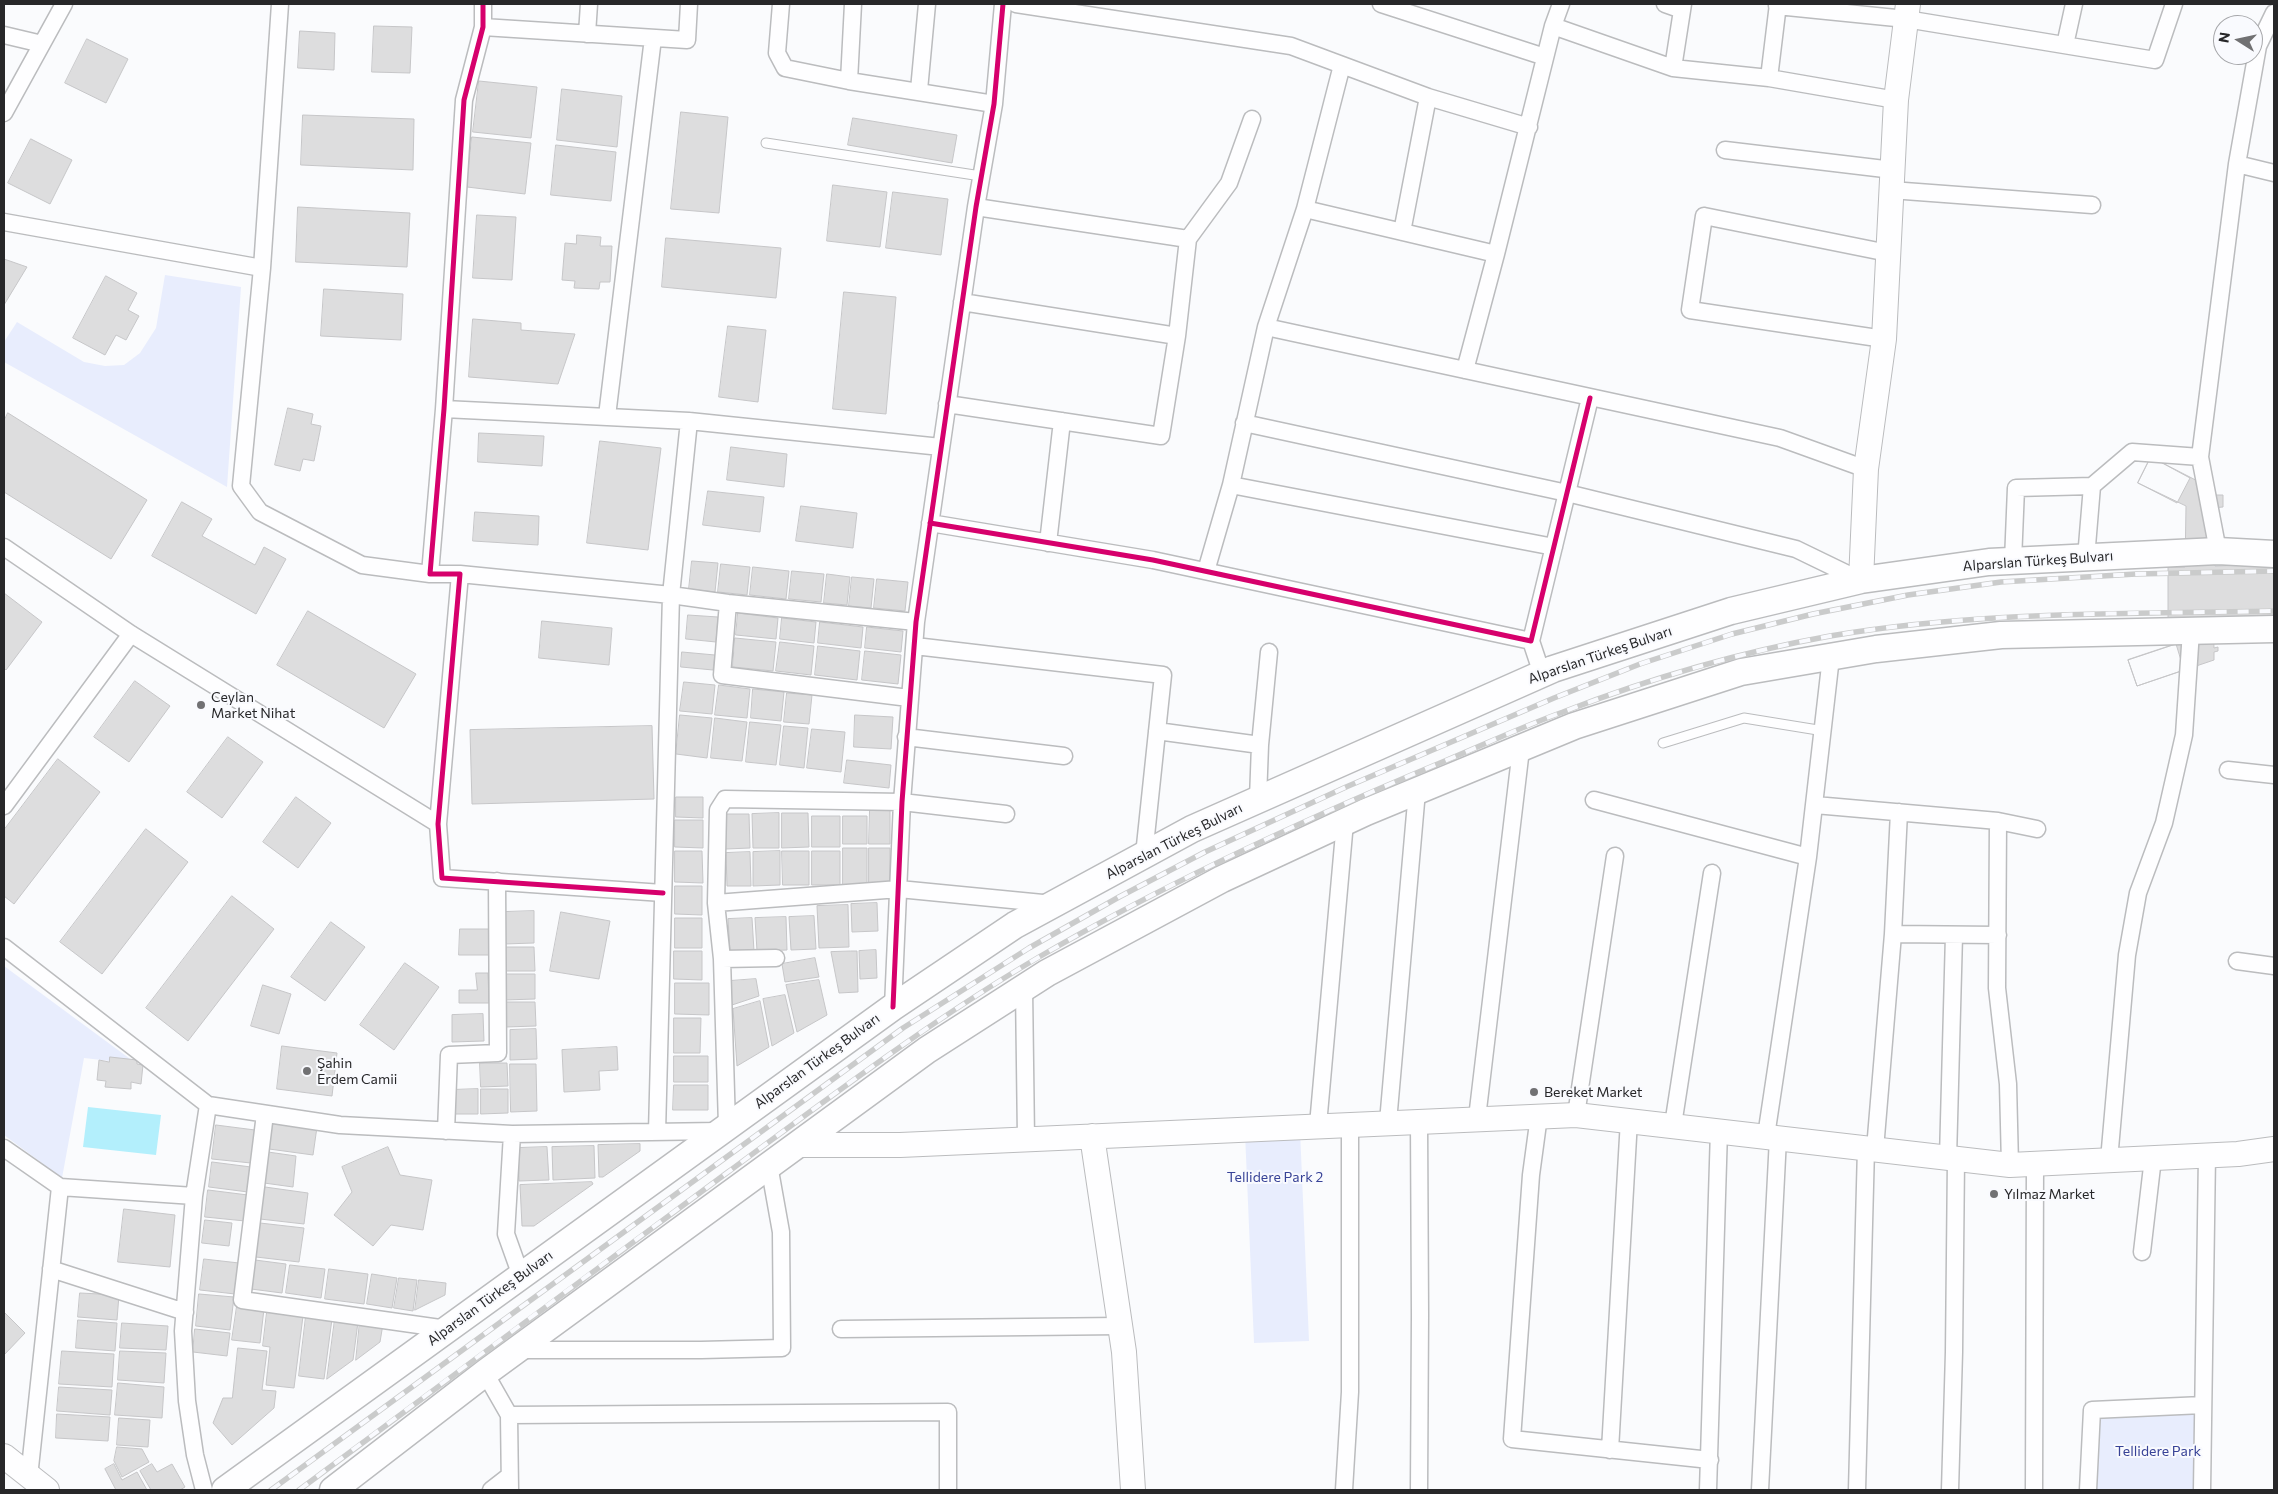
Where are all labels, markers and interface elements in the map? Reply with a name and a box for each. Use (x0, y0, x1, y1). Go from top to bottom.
north arrow (2213, 15, 2263, 65)
text: N (2214, 31, 2233, 44)
street label: Alparslan Türkeş Bulvarı (1962, 547, 2114, 575)
street label: Alparslan Türkeş Bulvarı (1526, 622, 1674, 688)
place label: Ceylan Market Nihat (211, 689, 295, 722)
marker: Ceylan Market Nihat (195, 699, 207, 711)
street label: Alparslan Türkeş Bulvarı (1103, 799, 1245, 883)
street label: Alparslan Türkeş Bulvarı (751, 1010, 883, 1112)
place label: Şahin Erdem Camii (317, 1055, 397, 1088)
marker: Şahin Erdem Camii (301, 1065, 313, 1077)
place label: Bereket Market (1544, 1084, 1643, 1100)
marker: Bereket Market (1528, 1086, 1540, 1098)
park label: Tellidere Park 2 (1227, 1169, 1323, 1185)
place label: Yılmaz Market (2004, 1186, 2095, 1202)
marker: Yılmaz Market (1988, 1188, 2000, 1200)
street label: Alparslan Türkeş Bulvarı (424, 1247, 556, 1349)
park label: Tellidere Park (2115, 1443, 2201, 1459)

